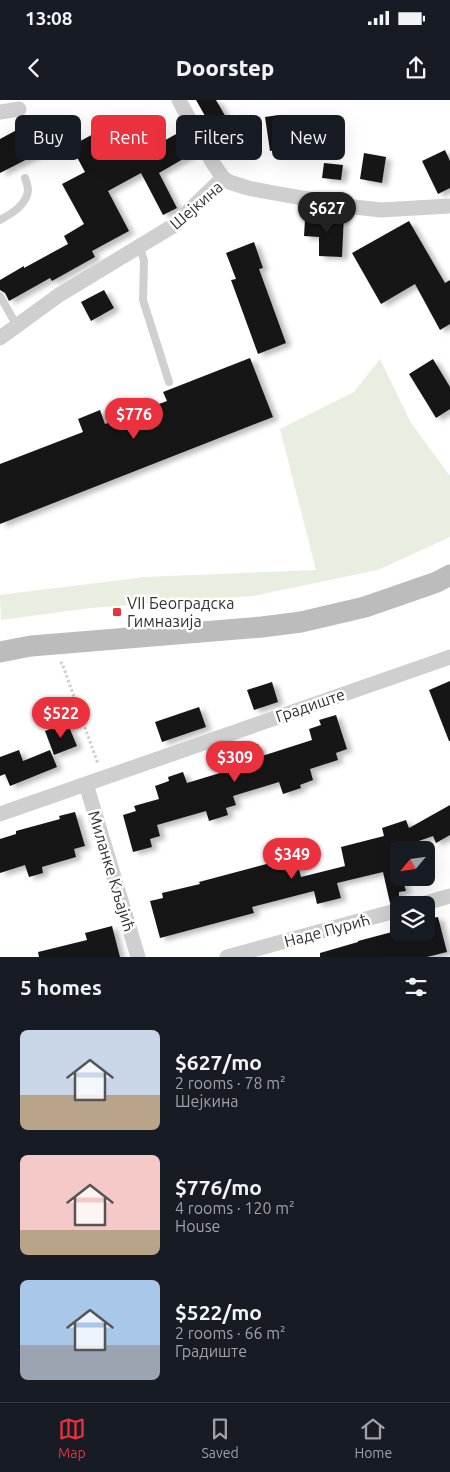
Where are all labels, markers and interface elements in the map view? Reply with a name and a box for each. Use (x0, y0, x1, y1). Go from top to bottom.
text: 13:08 (25, 7, 73, 29)
icon: back (20, 54, 48, 82)
icon: share (402, 54, 430, 82)
text: Doorstep (176, 55, 274, 80)
chip: Buy (15, 115, 81, 160)
chip: Rent (91, 115, 166, 160)
chip: Filters (176, 115, 262, 160)
chip: New (272, 115, 345, 160)
street label: Шејкина (166, 177, 226, 233)
pin: $627 (297, 192, 357, 234)
text: $627 (309, 199, 345, 217)
pin: $776 (104, 398, 164, 440)
text: $776 (116, 405, 152, 423)
place label: VII Београдска Гимназија (127, 594, 234, 630)
marker: VII Београдска Гимназија (111, 606, 123, 618)
street label: Градиште (273, 685, 347, 725)
pin: $522 (31, 696, 91, 739)
text: $522 (43, 704, 79, 722)
pin: $309 (205, 740, 265, 783)
text: $309 (217, 748, 253, 766)
street label: Миланке Кљајић (85, 808, 139, 934)
pin: $349 (262, 838, 322, 880)
north arrow (390, 841, 435, 886)
map controls (390, 841, 435, 941)
text: $349 (274, 845, 310, 863)
button: layers (390, 896, 435, 941)
street label: Наде Пурић (282, 910, 372, 950)
icon: filters (402, 973, 430, 1001)
text: 5 homes (20, 975, 102, 999)
icon: home (60, 1050, 120, 1110)
text: $627/mo (175, 1050, 262, 1074)
text: 2 rooms · 78 m² (175, 1074, 286, 1092)
text: Шејкина (175, 1092, 239, 1110)
icon: home (60, 1175, 120, 1235)
text: $776/mo (175, 1175, 262, 1199)
text: 4 rooms · 120 m² (175, 1199, 295, 1217)
text: House (175, 1217, 220, 1235)
icon: home (60, 1300, 120, 1360)
text: $522/mo (175, 1300, 262, 1324)
text: 2 rooms · 66 m² (175, 1324, 286, 1342)
text: Градиште (175, 1342, 247, 1360)
tab: Map (58, 1415, 86, 1461)
tab: Saved (201, 1415, 239, 1461)
tab: Home (354, 1415, 392, 1461)

